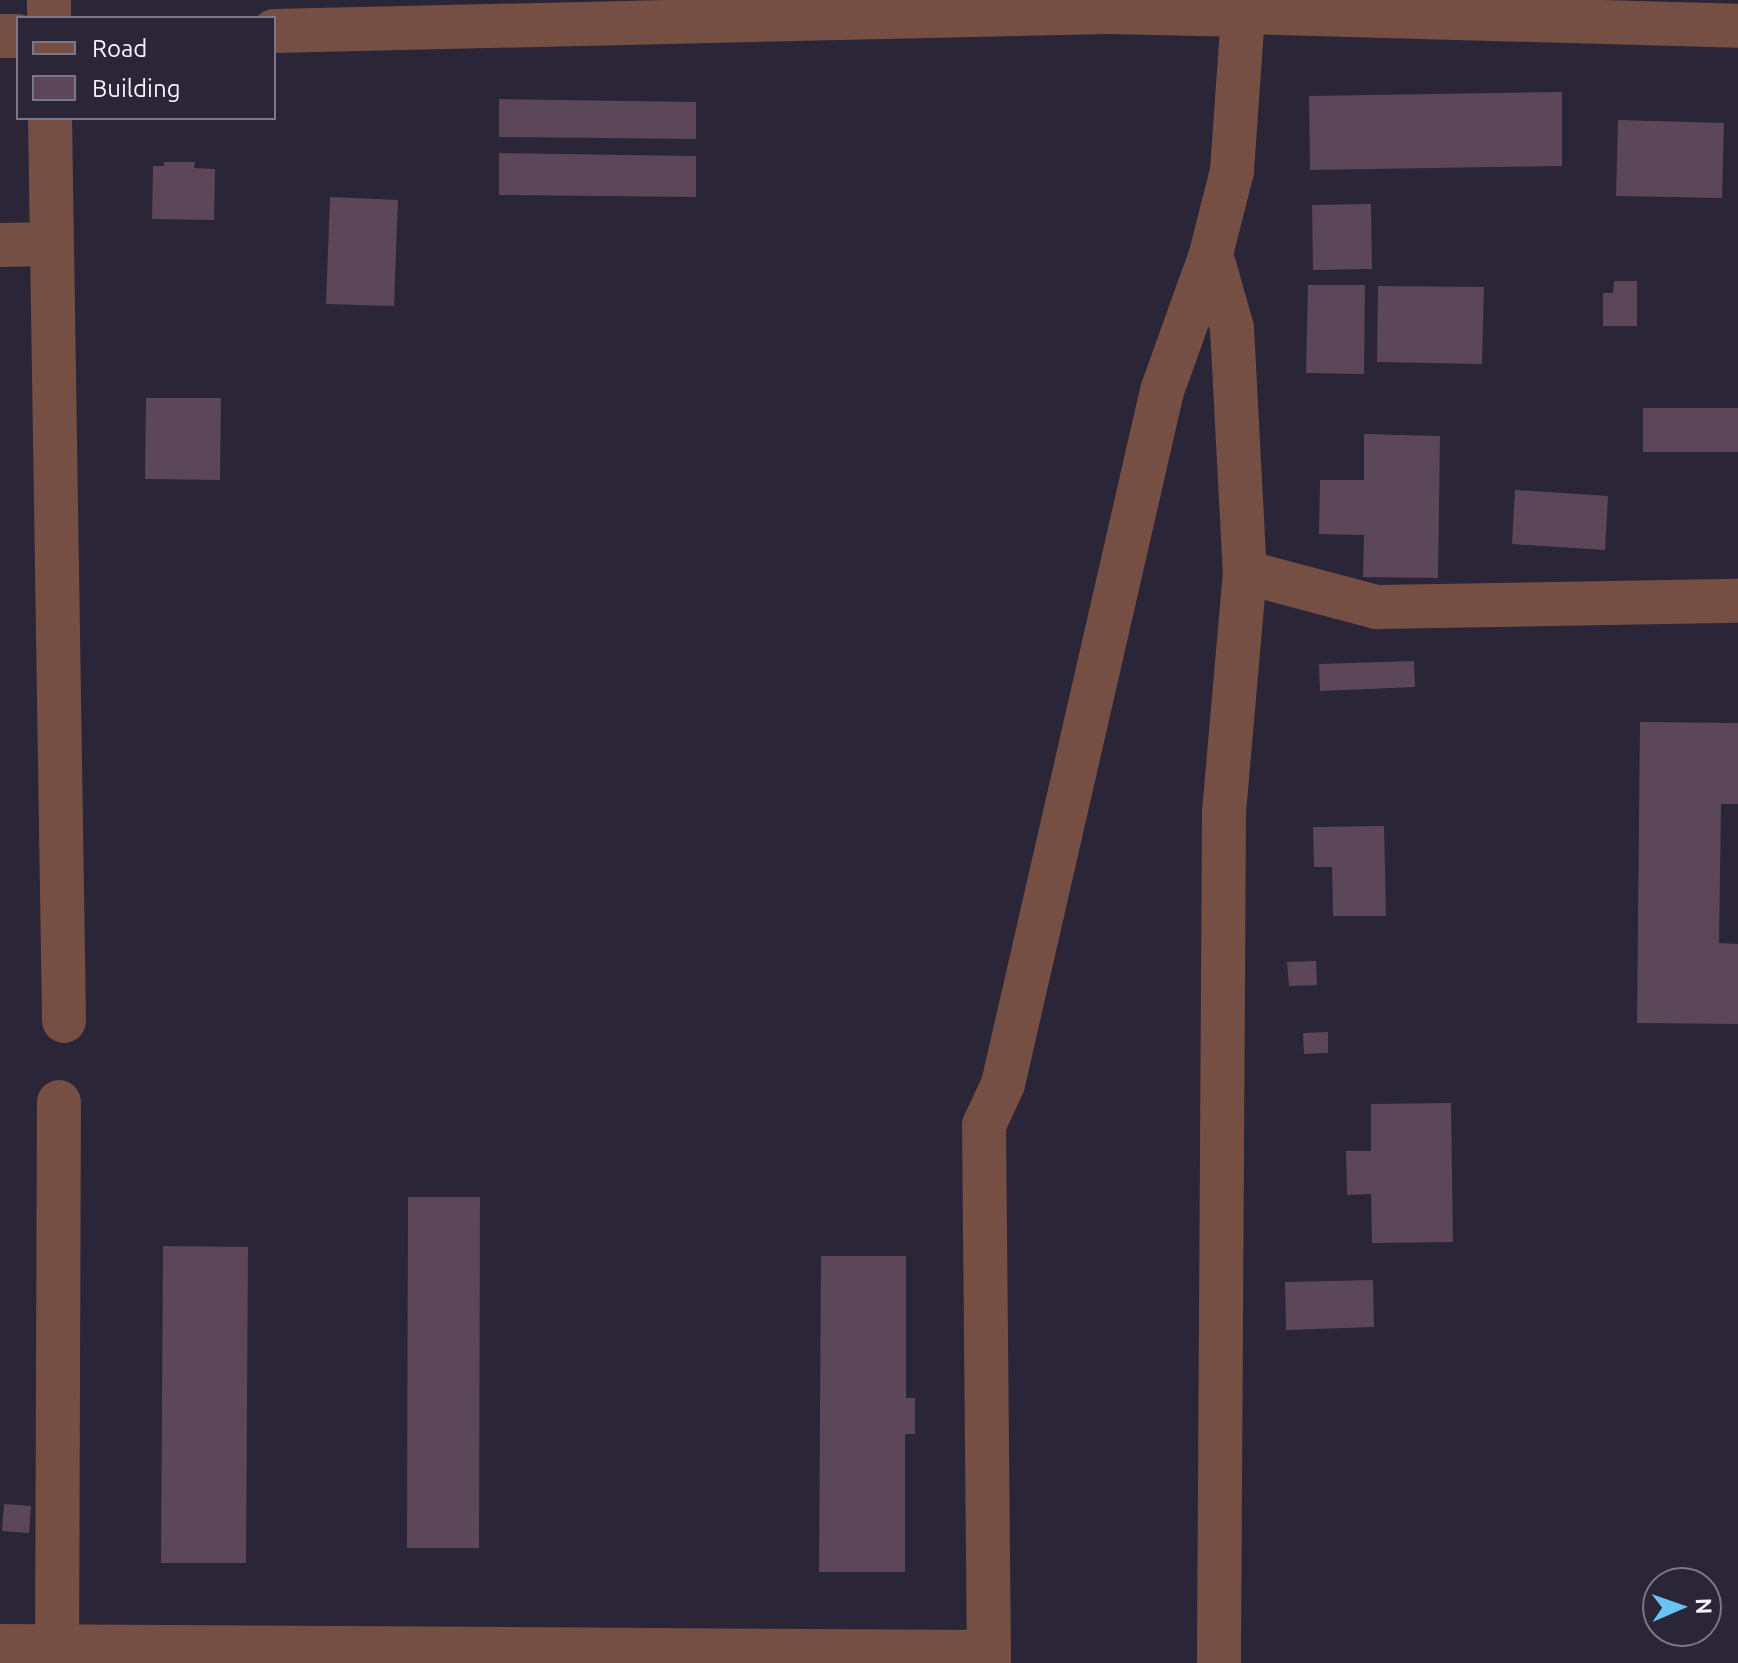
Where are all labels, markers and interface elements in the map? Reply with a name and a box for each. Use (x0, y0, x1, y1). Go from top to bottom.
legend (16, 16, 276, 120)
text: Road (92, 35, 147, 62)
text: Building (92, 75, 180, 102)
north arrow (1642, 1567, 1722, 1647)
text: N (1692, 1598, 1717, 1615)

